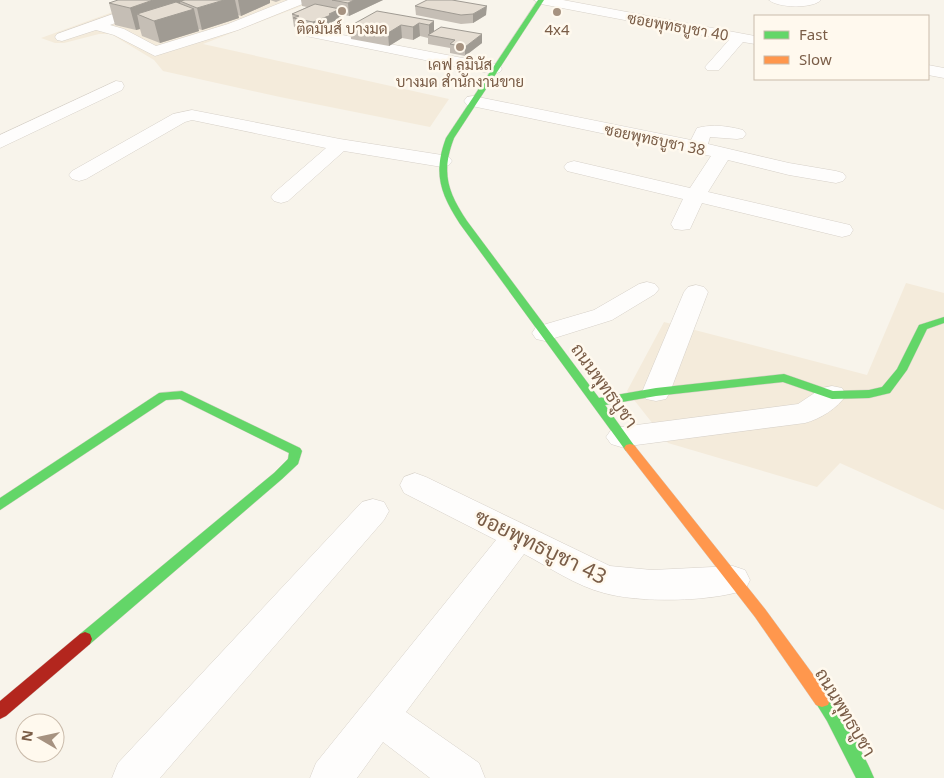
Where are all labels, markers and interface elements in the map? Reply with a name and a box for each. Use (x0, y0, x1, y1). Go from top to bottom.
marker: ติดมันส์ บางมด (336, 5, 348, 17)
marker: 4x4 (551, 6, 563, 18)
street label: ซอยพุทธบูชา 40 (625, 7, 730, 47)
legend (754, 15, 929, 80)
place label: ติดมันส์ บางมด (296, 18, 388, 38)
place label: 4x4 (544, 19, 570, 39)
text: Fast (799, 24, 828, 44)
marker: เคฟ ลูมินัส บางมด สำนักงานขาย (454, 41, 466, 53)
text: Slow (799, 49, 832, 69)
place label: เคฟ ลูมินัส บางมด สำนักงานขาย (396, 54, 524, 91)
street label: ซอยพุทธบูชา 38 (602, 119, 707, 161)
street label: ถนนพุทธบูชา (565, 338, 644, 433)
street label: ซอยพุทธบูชา 43 (469, 502, 612, 592)
street label: ถนนพุทธบูชา (808, 663, 882, 762)
north arrow (15, 713, 65, 763)
text: N (16, 729, 37, 743)

